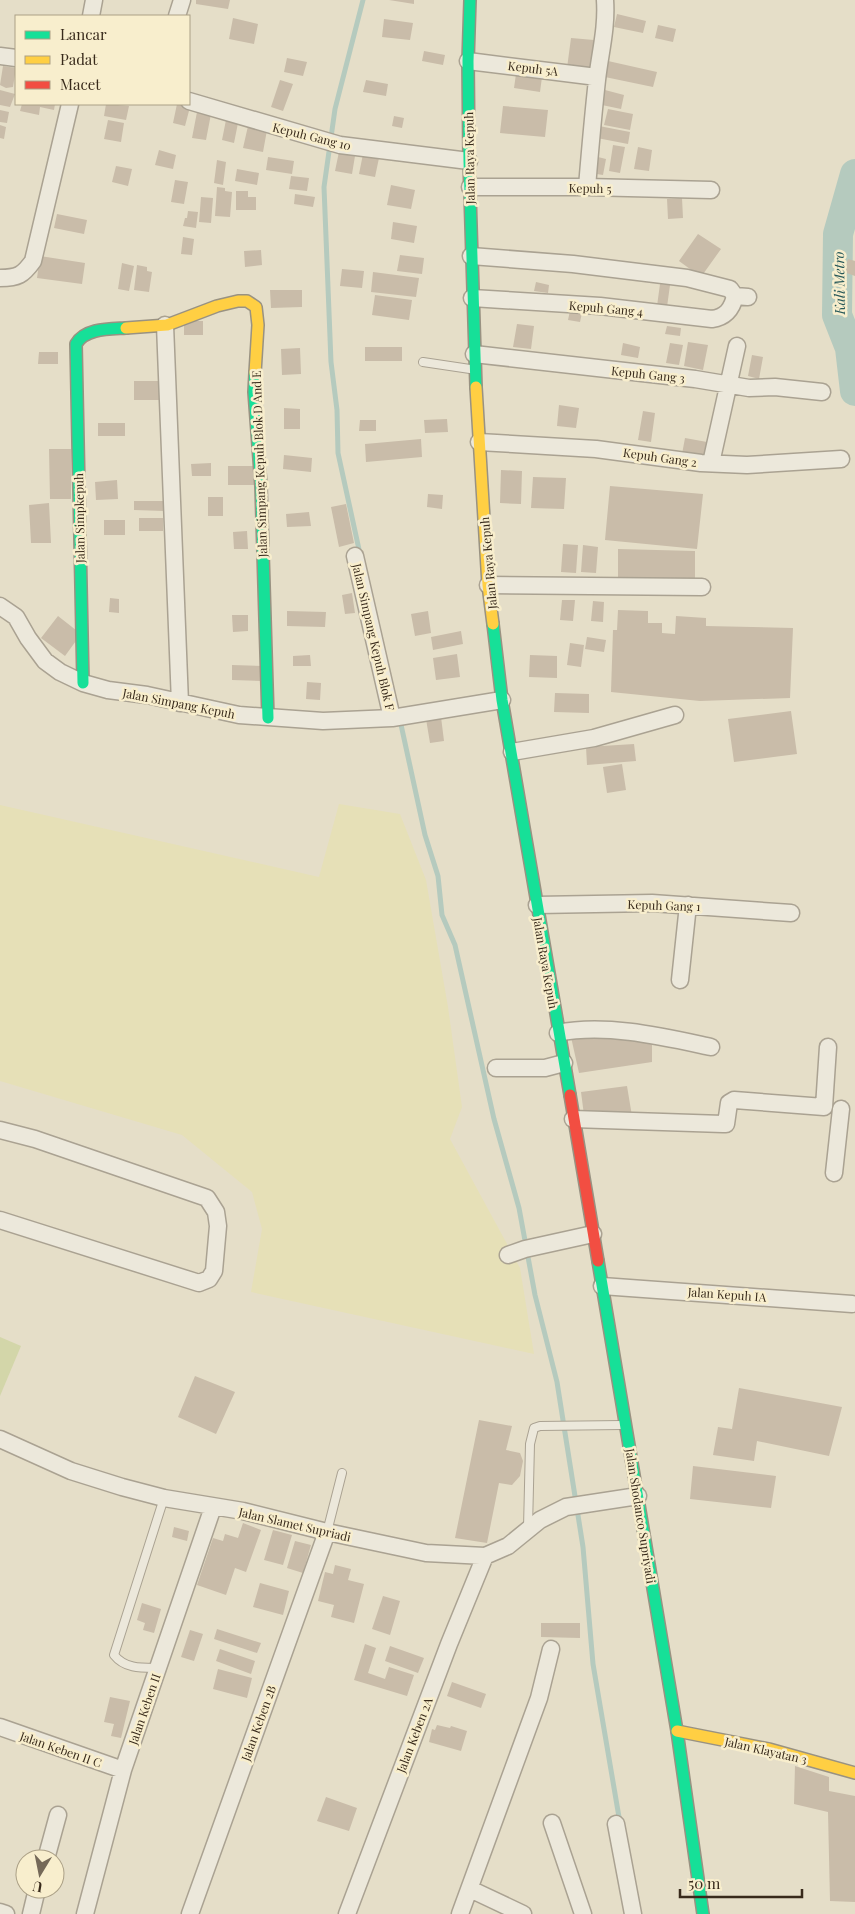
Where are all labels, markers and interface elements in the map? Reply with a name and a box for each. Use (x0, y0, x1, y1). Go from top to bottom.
legend (15, 15, 190, 105)
text: Lancar (60, 24, 107, 44)
text: Padat (60, 49, 98, 69)
street label: Kepuh 5A (507, 57, 559, 79)
text: Macet (60, 74, 101, 94)
street label: Jalan Raya Kepuh (460, 112, 478, 205)
street label: Kepuh Gang 10 (271, 119, 353, 153)
street label: Kepuh 5 (568, 180, 612, 196)
water label: Kali Metro (829, 251, 849, 316)
street label: Kepuh Gang 4 (568, 297, 644, 319)
street label: Kepuh Gang 3 (610, 362, 686, 386)
street label: Jalan Simpang Kepuh Blok D And E (248, 370, 270, 559)
street label: Kepuh Gang 2 (622, 444, 698, 470)
street label: Jalan Simpkepuh (70, 473, 88, 564)
street label: Jalan Raya Kepuh (476, 516, 500, 611)
street label: Jalan Simpang Kepuh Blok F (349, 561, 399, 712)
street label: Jalan Simpang Kepuh (120, 684, 237, 722)
street label: Kepuh Gang 1 (627, 896, 701, 914)
street label: Jalan Raya Kepuh (530, 915, 562, 1010)
street label: Jalan Kepuh IA (686, 1283, 767, 1305)
street label: Jalan Shodanco Supriyadi (622, 1446, 660, 1585)
street label: Jalan Slamet Supriadi (236, 1503, 353, 1545)
street label: Jalan Keben II (124, 1671, 164, 1748)
street label: Jalan Keben 2B (237, 1683, 279, 1764)
street label: Jalan Keben 2A (392, 1695, 436, 1776)
street label: Jalan Keben II C (17, 1727, 104, 1770)
street label: Jalan Klayatan 3 (722, 1733, 809, 1767)
north arrow (15, 1849, 65, 1899)
scale bar (680, 1866, 802, 1898)
text: 50 m (688, 1873, 721, 1893)
text: U (31, 1877, 44, 1897)

